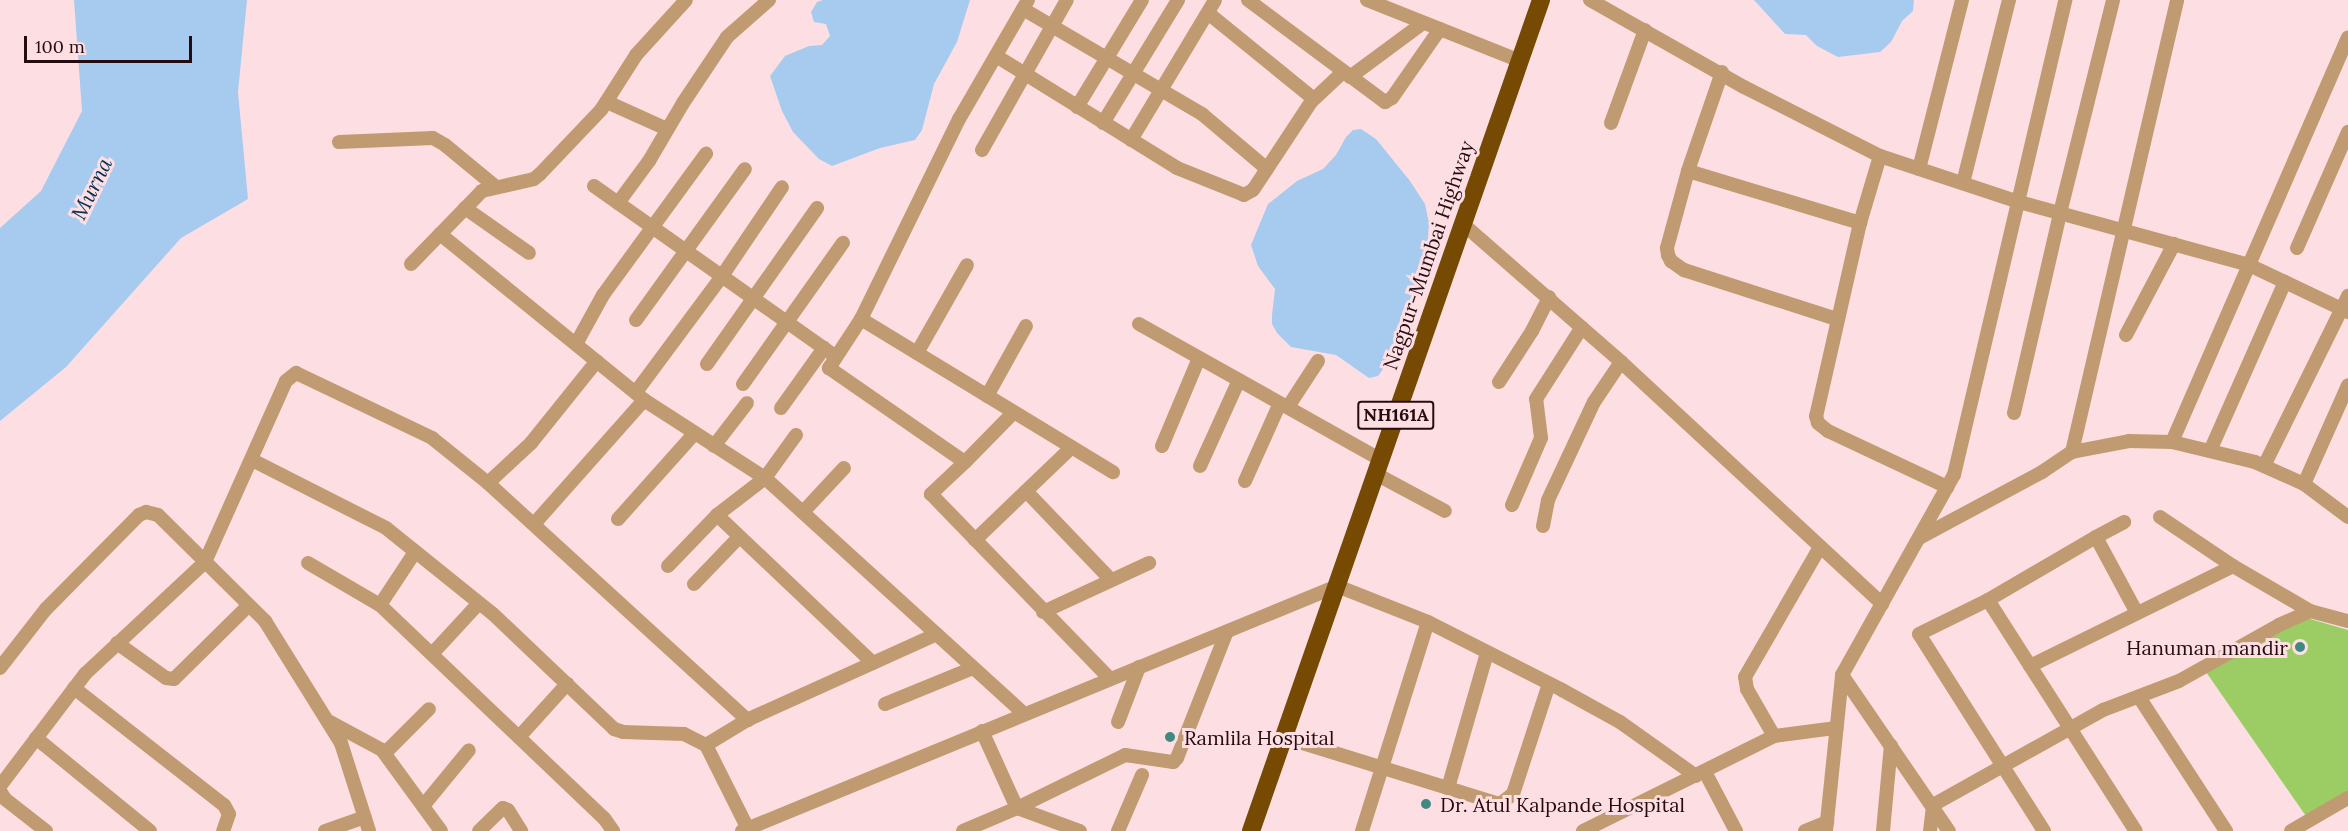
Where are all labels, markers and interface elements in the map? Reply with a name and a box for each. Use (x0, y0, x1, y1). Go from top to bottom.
scale bar (27, 24, 195, 62)
text: 100 m (35, 35, 85, 58)
street label: Nagpur-Mumbai Highway (1378, 137, 1478, 373)
water label: Murna (66, 154, 118, 224)
road number: NH161A (1357, 400, 1435, 430)
place label: Hanuman mandir (2126, 635, 2288, 659)
marker: Hanuman mandir (2293, 640, 2307, 654)
place label: Ramlila Hospital (1184, 725, 1334, 749)
marker: Ramlila Hospital (1161, 728, 1179, 746)
place label: Dr. Atul Kalpande Hospital (1440, 792, 1685, 816)
marker: Dr. Atul Kalpande Hospital (1417, 795, 1435, 813)

